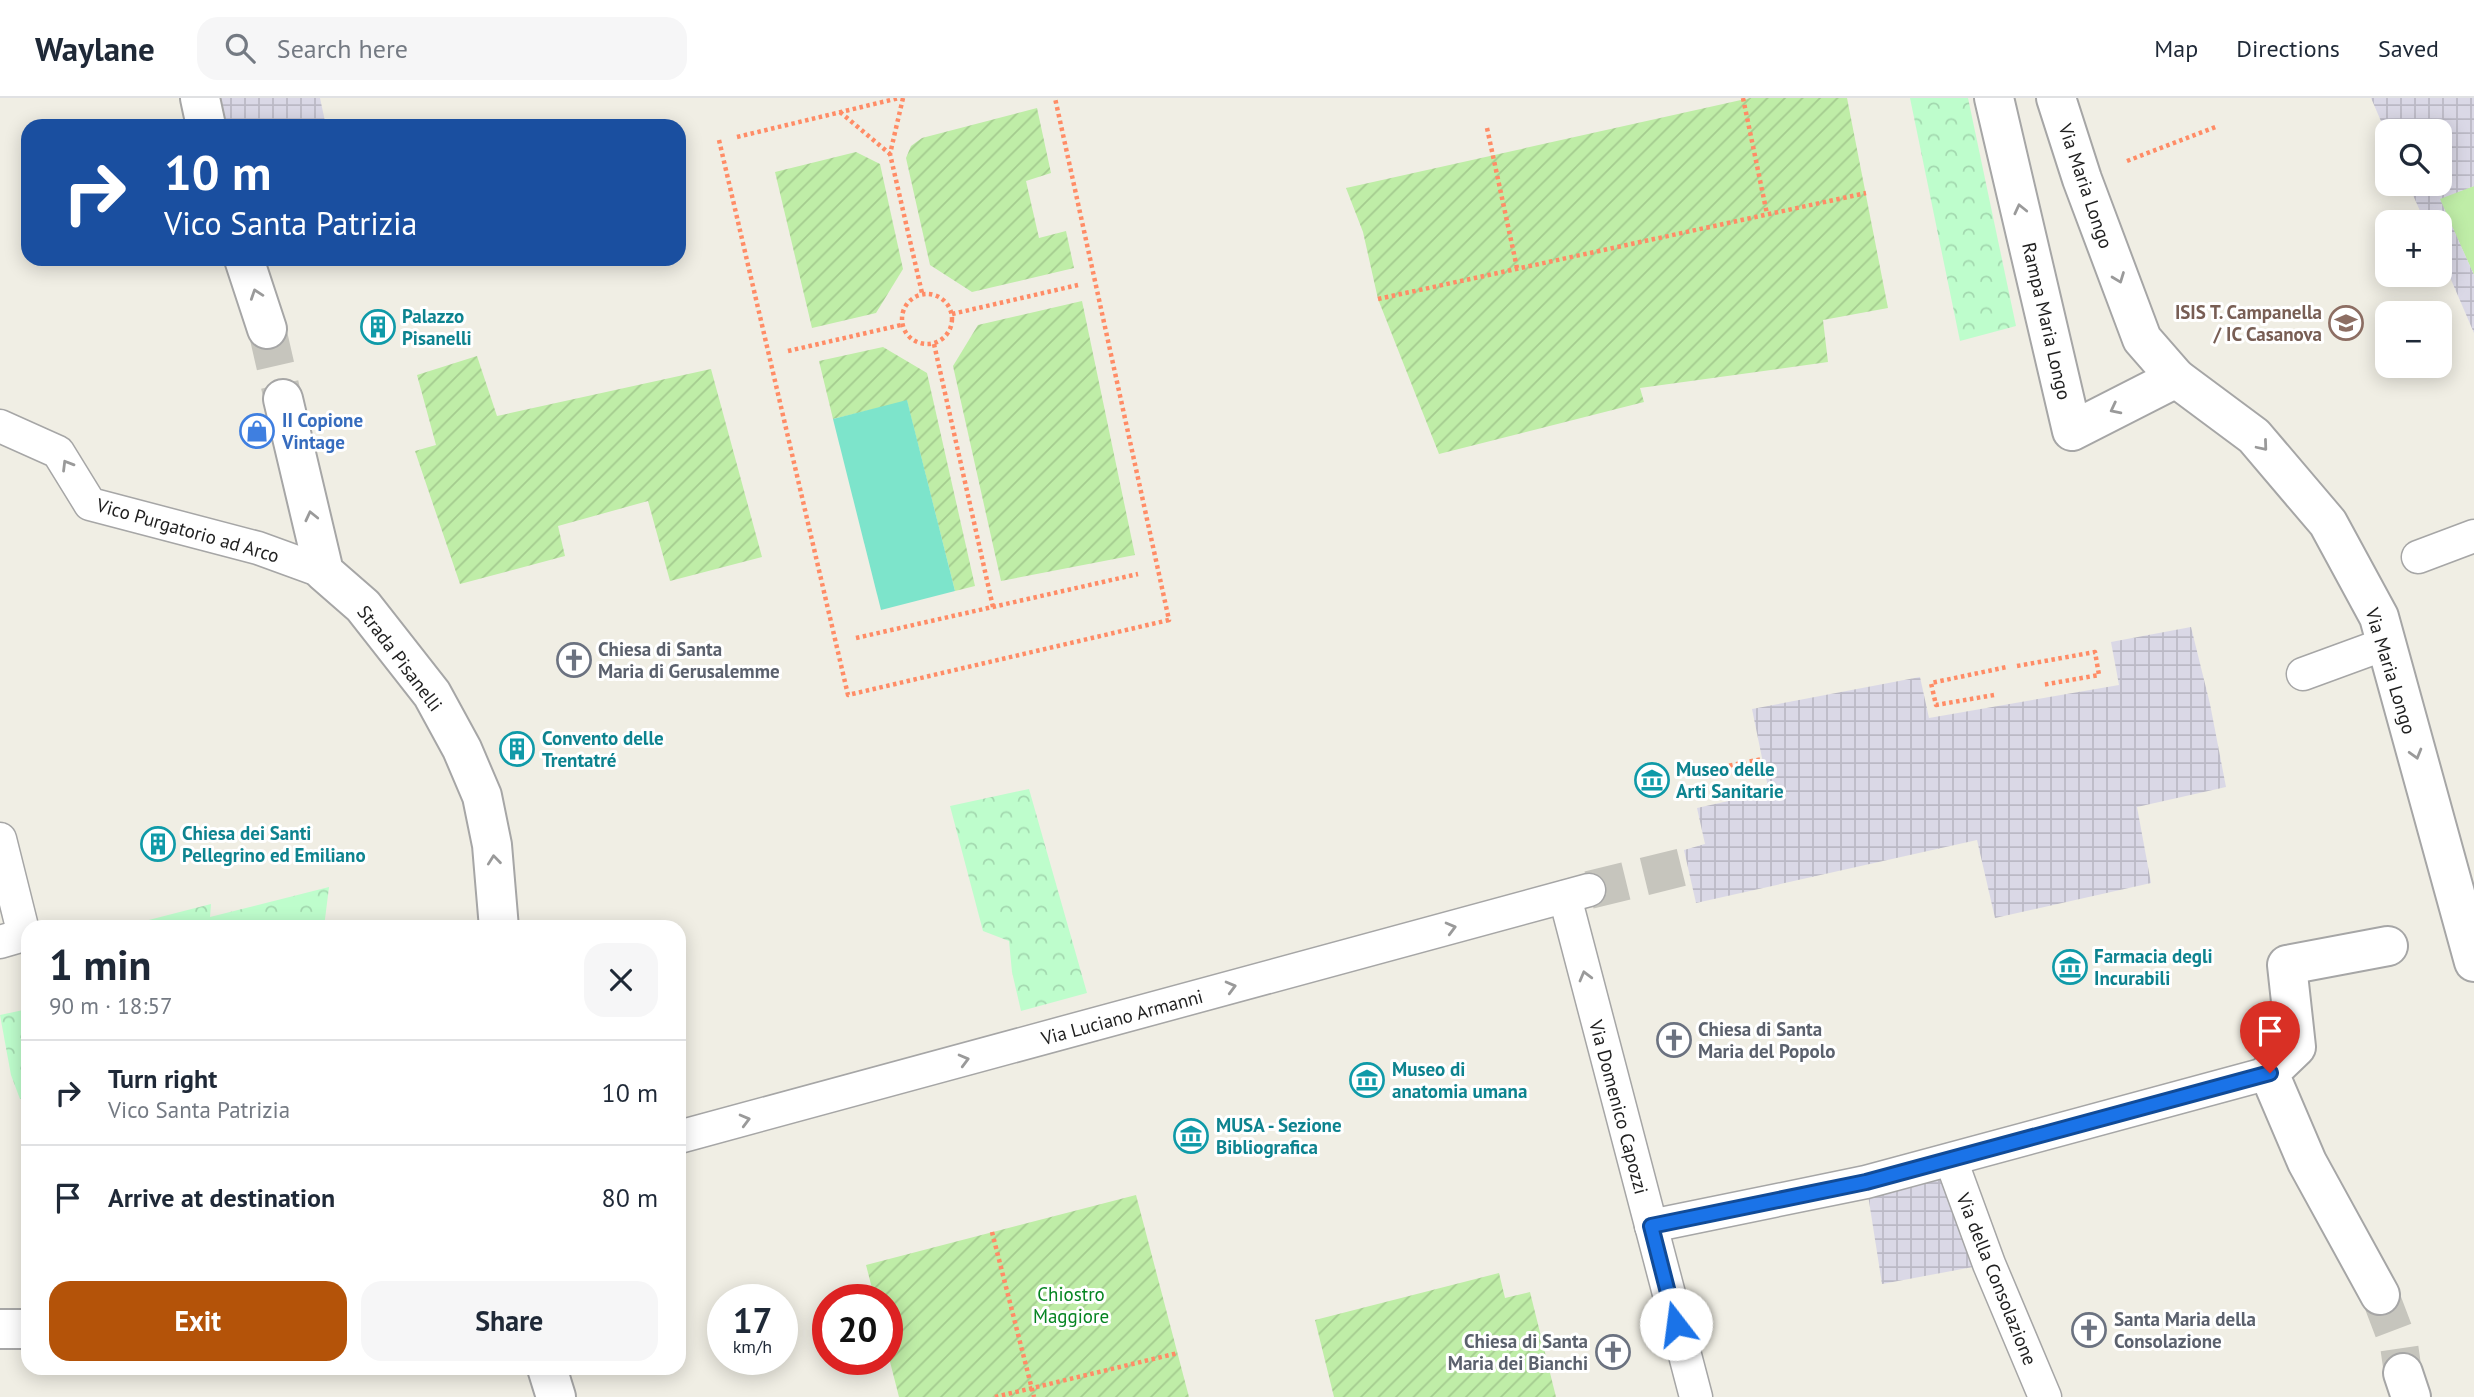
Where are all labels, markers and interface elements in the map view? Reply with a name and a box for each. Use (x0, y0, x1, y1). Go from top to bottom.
search box (197, 17, 687, 80)
text: Waylane (35, 27, 155, 70)
icon: search (221, 29, 259, 67)
text: Search here (277, 32, 408, 65)
text: Map (2154, 33, 2198, 64)
text: Directions (2236, 33, 2340, 64)
text: Saved (2378, 33, 2439, 64)
street label: Via Maria Longo (2053, 119, 2119, 252)
map controls (2375, 119, 2452, 378)
button: search (2375, 119, 2452, 196)
text: 10 m (164, 140, 271, 204)
icon: right (49, 147, 140, 238)
text: Vico Santa Patrizia (164, 202, 417, 244)
one-way arrow (2014, 203, 2029, 215)
button: + (2375, 210, 2452, 287)
street label: Rampa Maria Longo (2017, 240, 2077, 402)
one-way arrow (2111, 272, 2125, 284)
one-way arrow (250, 288, 264, 301)
place label: ISIS T. Campanella / IC Casanova (2175, 300, 2322, 346)
button: − (2375, 301, 2452, 378)
place label: Palazzo Pisanelli (402, 304, 472, 350)
school or university icon: ISIS T. Campanella / IC Casanova (2327, 304, 2365, 342)
building icon: Palazzo Pisanelli (359, 308, 397, 346)
one-way arrow (2110, 400, 2123, 414)
place label: II Copione Vintage (281, 408, 363, 454)
shop icon: II Copione Vintage (238, 412, 276, 450)
one-way arrow (2255, 438, 2267, 451)
one-way arrow (62, 460, 75, 473)
street label: Vico Purgatorio ad Arco (93, 492, 282, 568)
one-way arrow (305, 511, 320, 523)
street label: Strada Pisanelli (352, 600, 448, 716)
street label: Via Maria Longo (2360, 604, 2422, 737)
place label: Chiesa di Santa Maria di Gerusalemme (598, 637, 780, 683)
church icon: Chiesa di Santa Maria di Gerusalemme (555, 641, 593, 679)
place label: Convento delle Trentatré (542, 726, 664, 772)
building icon: Convento delle Trentatré (498, 730, 536, 768)
one-way arrow (2408, 748, 2423, 760)
place label: Museo delle Arti Sanitarie (1676, 757, 1784, 803)
museum icon: Museo delle Arti Sanitarie (1633, 761, 1671, 799)
place label: Chiesa dei Santi Pellegrino ed Emiliano (182, 821, 366, 867)
building icon: Chiesa dei Santi Pellegrino ed Emiliano (139, 825, 177, 863)
one-way arrow (486, 854, 501, 865)
one-way arrow (1445, 922, 1457, 936)
text: 1 min (49, 937, 151, 992)
button: close (584, 943, 658, 1017)
place label: Farmacia degli Incurabili (2094, 944, 2213, 990)
museum icon: Farmacia degli Incurabili (2051, 948, 2089, 986)
one-way arrow (1579, 970, 1593, 982)
one-way arrow (1225, 981, 1237, 995)
street label: Via Luciano Armanni (1038, 984, 1206, 1050)
text: 90 m · 18:57 (49, 991, 173, 1020)
pin (2240, 1001, 2300, 1073)
icon: arrive (2251, 1012, 2289, 1050)
street label: Via Domenico Capozzi (1584, 1016, 1654, 1197)
place label: Chiesa di Santa Maria del Popolo (1698, 1017, 1836, 1063)
church icon: Chiesa di Santa Maria del Popolo (1655, 1021, 1693, 1059)
one-way arrow (958, 1054, 970, 1068)
place label: Museo di anatomia umana (1392, 1057, 1527, 1103)
museum icon: Museo di anatomia umana (1348, 1061, 1386, 1099)
text: Turn right (108, 1062, 217, 1095)
icon: right (49, 1074, 87, 1112)
text: 10 m (602, 1076, 658, 1109)
text: Vico Santa Patrizia (108, 1095, 290, 1124)
one-way arrow (739, 1113, 751, 1128)
place label: MUSA - Sezione Bibliografica (1216, 1113, 1342, 1159)
museum icon: MUSA - Sezione Bibliografica (1172, 1117, 1210, 1155)
icon: arrive (49, 1179, 87, 1217)
text: Arrive at destination (108, 1181, 335, 1214)
text: 80 m (602, 1181, 658, 1214)
street label: Via della Consolazione (1951, 1188, 2043, 1369)
button: Exit (49, 1281, 347, 1361)
button: Share (361, 1281, 658, 1361)
park label: Chiostro Maggiore (1033, 1282, 1109, 1328)
speed limit sign: 20 (812, 1284, 903, 1375)
position arrow (1639, 1287, 1713, 1361)
text: 17 (733, 1297, 772, 1343)
place label: Santa Maria della Consolazione (2114, 1307, 2256, 1353)
church icon: Santa Maria della Consolazione (2070, 1311, 2108, 1349)
place label: Chiesa di Santa Maria dei Bianchi (1448, 1329, 1588, 1375)
church icon: Chiesa di Santa Maria dei Bianchi (1594, 1333, 1632, 1371)
text: km/h (733, 1335, 772, 1358)

